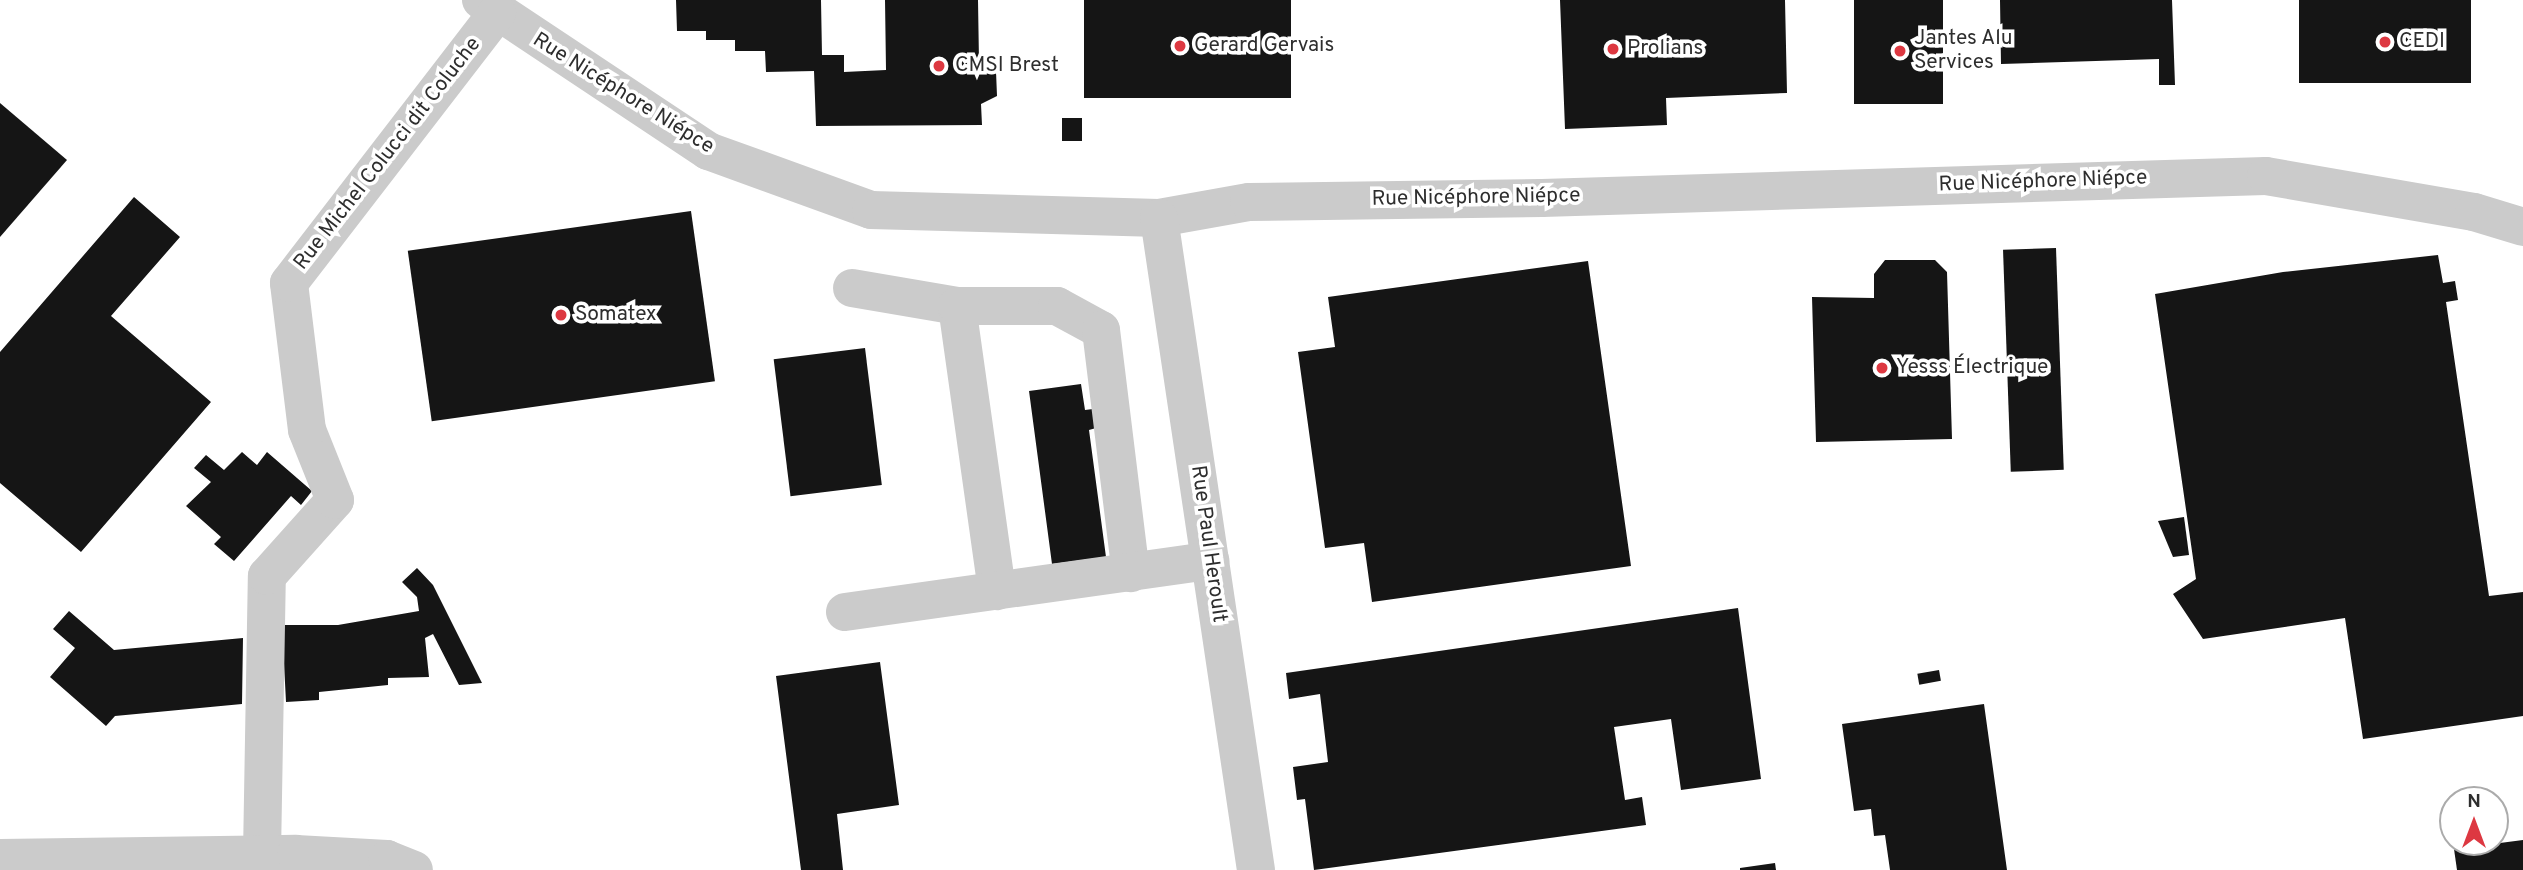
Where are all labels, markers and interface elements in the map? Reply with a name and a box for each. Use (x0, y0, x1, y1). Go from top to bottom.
place label: Jantes Alu Services (1914, 26, 2013, 76)
street label: Rue Nicéphore Niépce (528, 28, 718, 160)
place label: CEDI (2399, 29, 2445, 55)
street label: Rue Michel Colucci dit Coluche (289, 32, 487, 276)
place label: Gerard Gervais (1194, 33, 1334, 59)
marker: CEDI (2377, 34, 2393, 50)
place label: Prolians (1627, 36, 1703, 62)
marker: Gerard Gervais (1172, 38, 1188, 54)
marker: Prolians (1605, 41, 1621, 57)
marker: Jantes Alu Services (1892, 43, 1908, 59)
place label: CMSI Brest (955, 53, 1059, 79)
marker: CMSI Brest (929, 56, 949, 76)
street label: Rue Nicéphore Niépce (1938, 166, 2148, 198)
street label: Rue Nicéphore Niépce (1371, 184, 1581, 212)
place label: Somatex (575, 302, 657, 328)
marker: Somatex (553, 307, 569, 323)
place label: Yesss Électrique (1896, 355, 2048, 381)
marker: Yesss Électrique (1874, 360, 1890, 376)
street label: Rue Paul Heroult (1184, 464, 1232, 624)
north arrow (2439, 786, 2509, 856)
text: N (2467, 790, 2481, 814)

